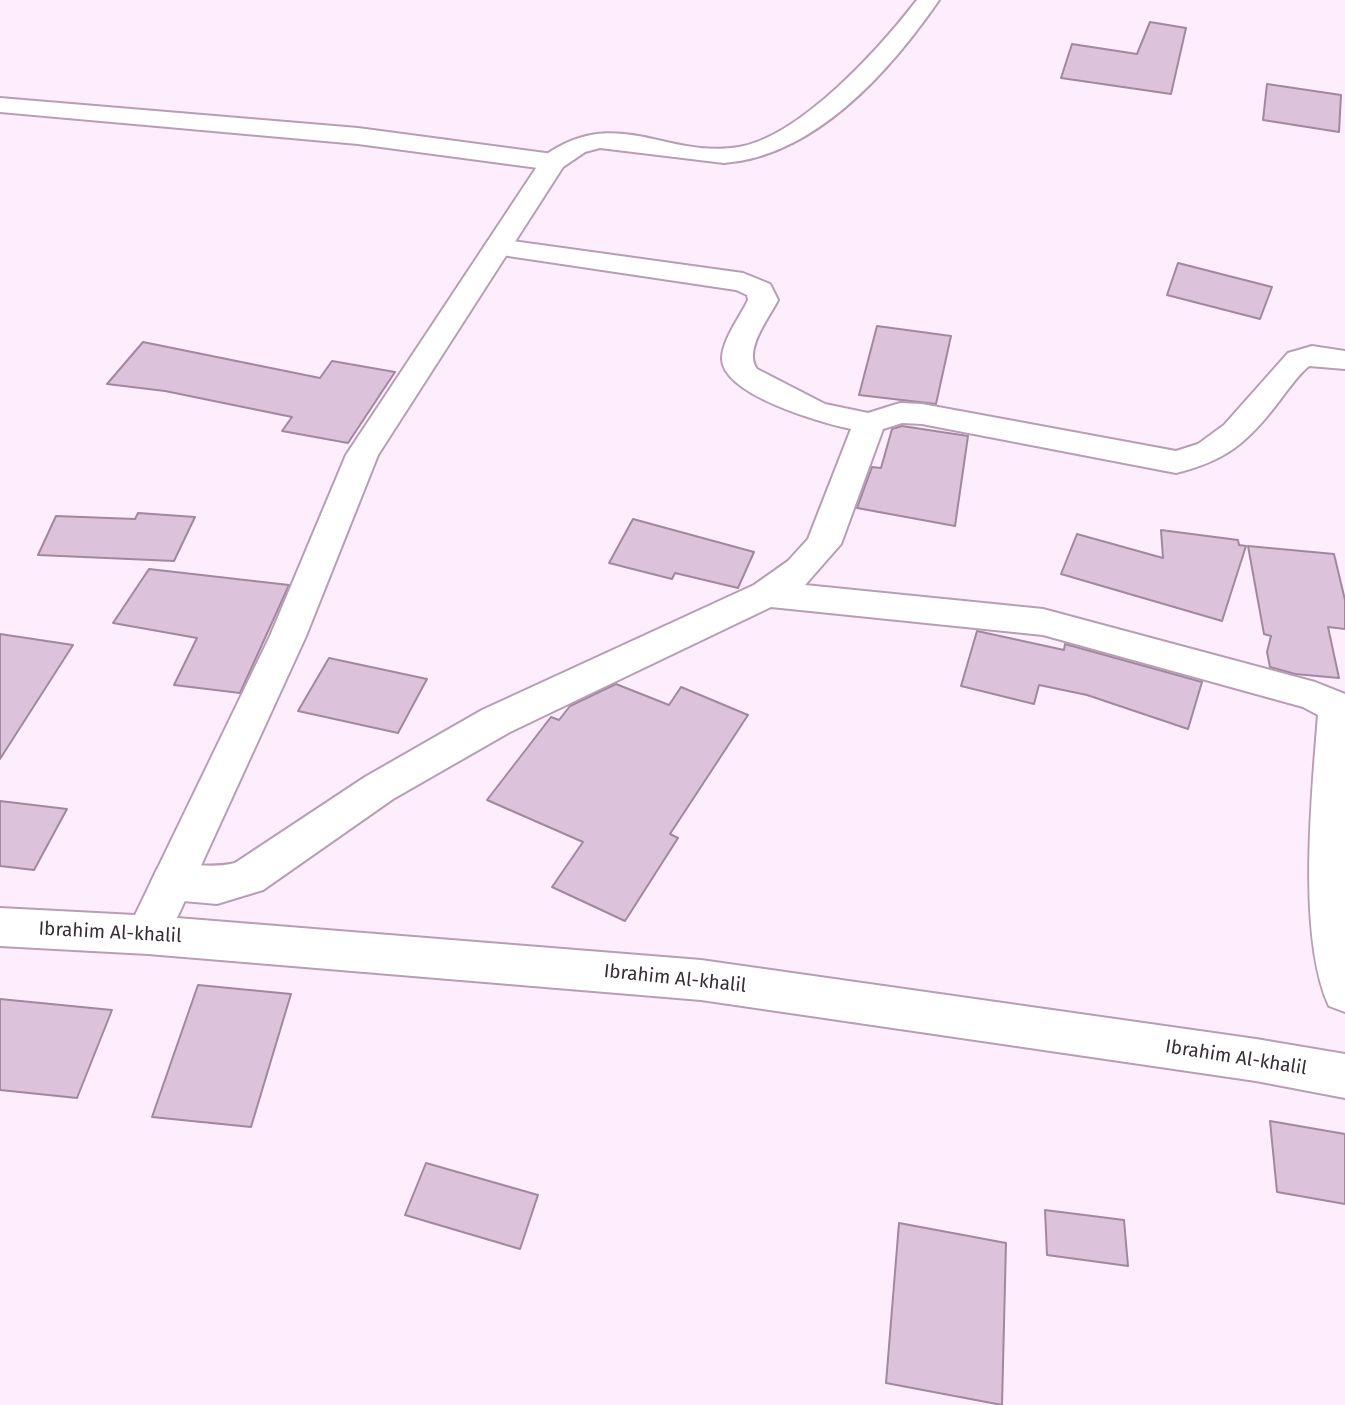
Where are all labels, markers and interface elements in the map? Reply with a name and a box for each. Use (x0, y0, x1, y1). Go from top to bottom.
street label: Ibrahim Al-khalil (38, 918, 182, 948)
street label: Ibrahim Al-khalil (603, 960, 747, 998)
street label: Ibrahim Al-khalil (1164, 1036, 1308, 1080)

